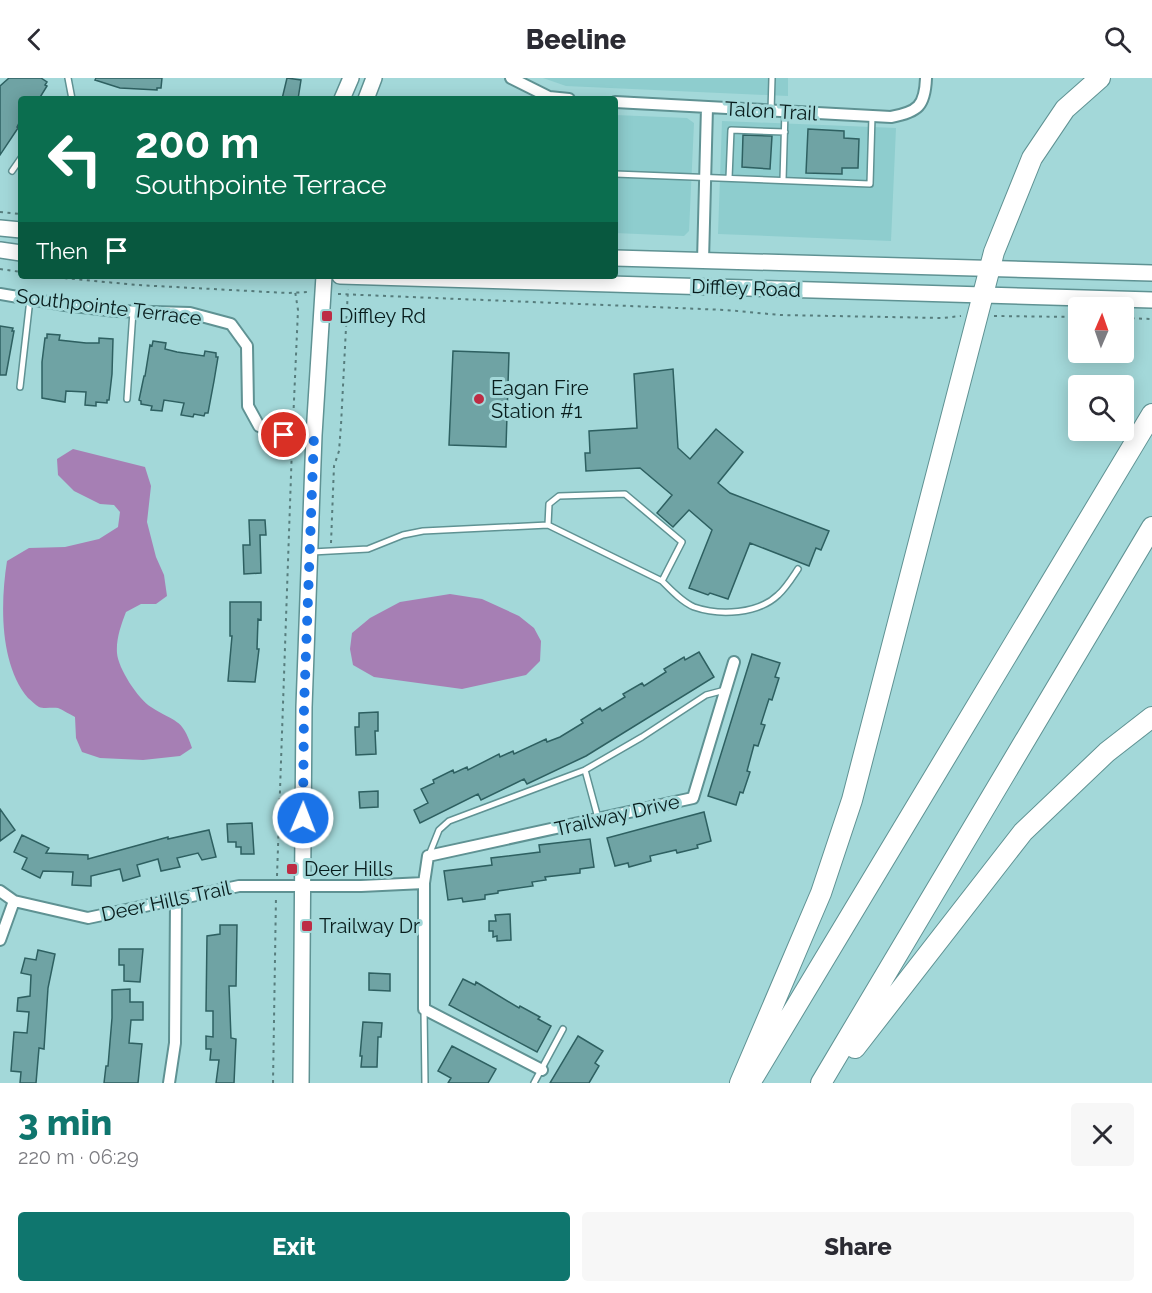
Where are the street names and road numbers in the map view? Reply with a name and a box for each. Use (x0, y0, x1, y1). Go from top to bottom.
street label: Talon Trail (724, 97, 818, 125)
street label: Diffley Road (691, 274, 801, 302)
street label: Southpointe Terrace (15, 284, 203, 330)
street label: Trailway Drive (552, 789, 682, 841)
street label: Deer Hills Trail (99, 875, 233, 926)

